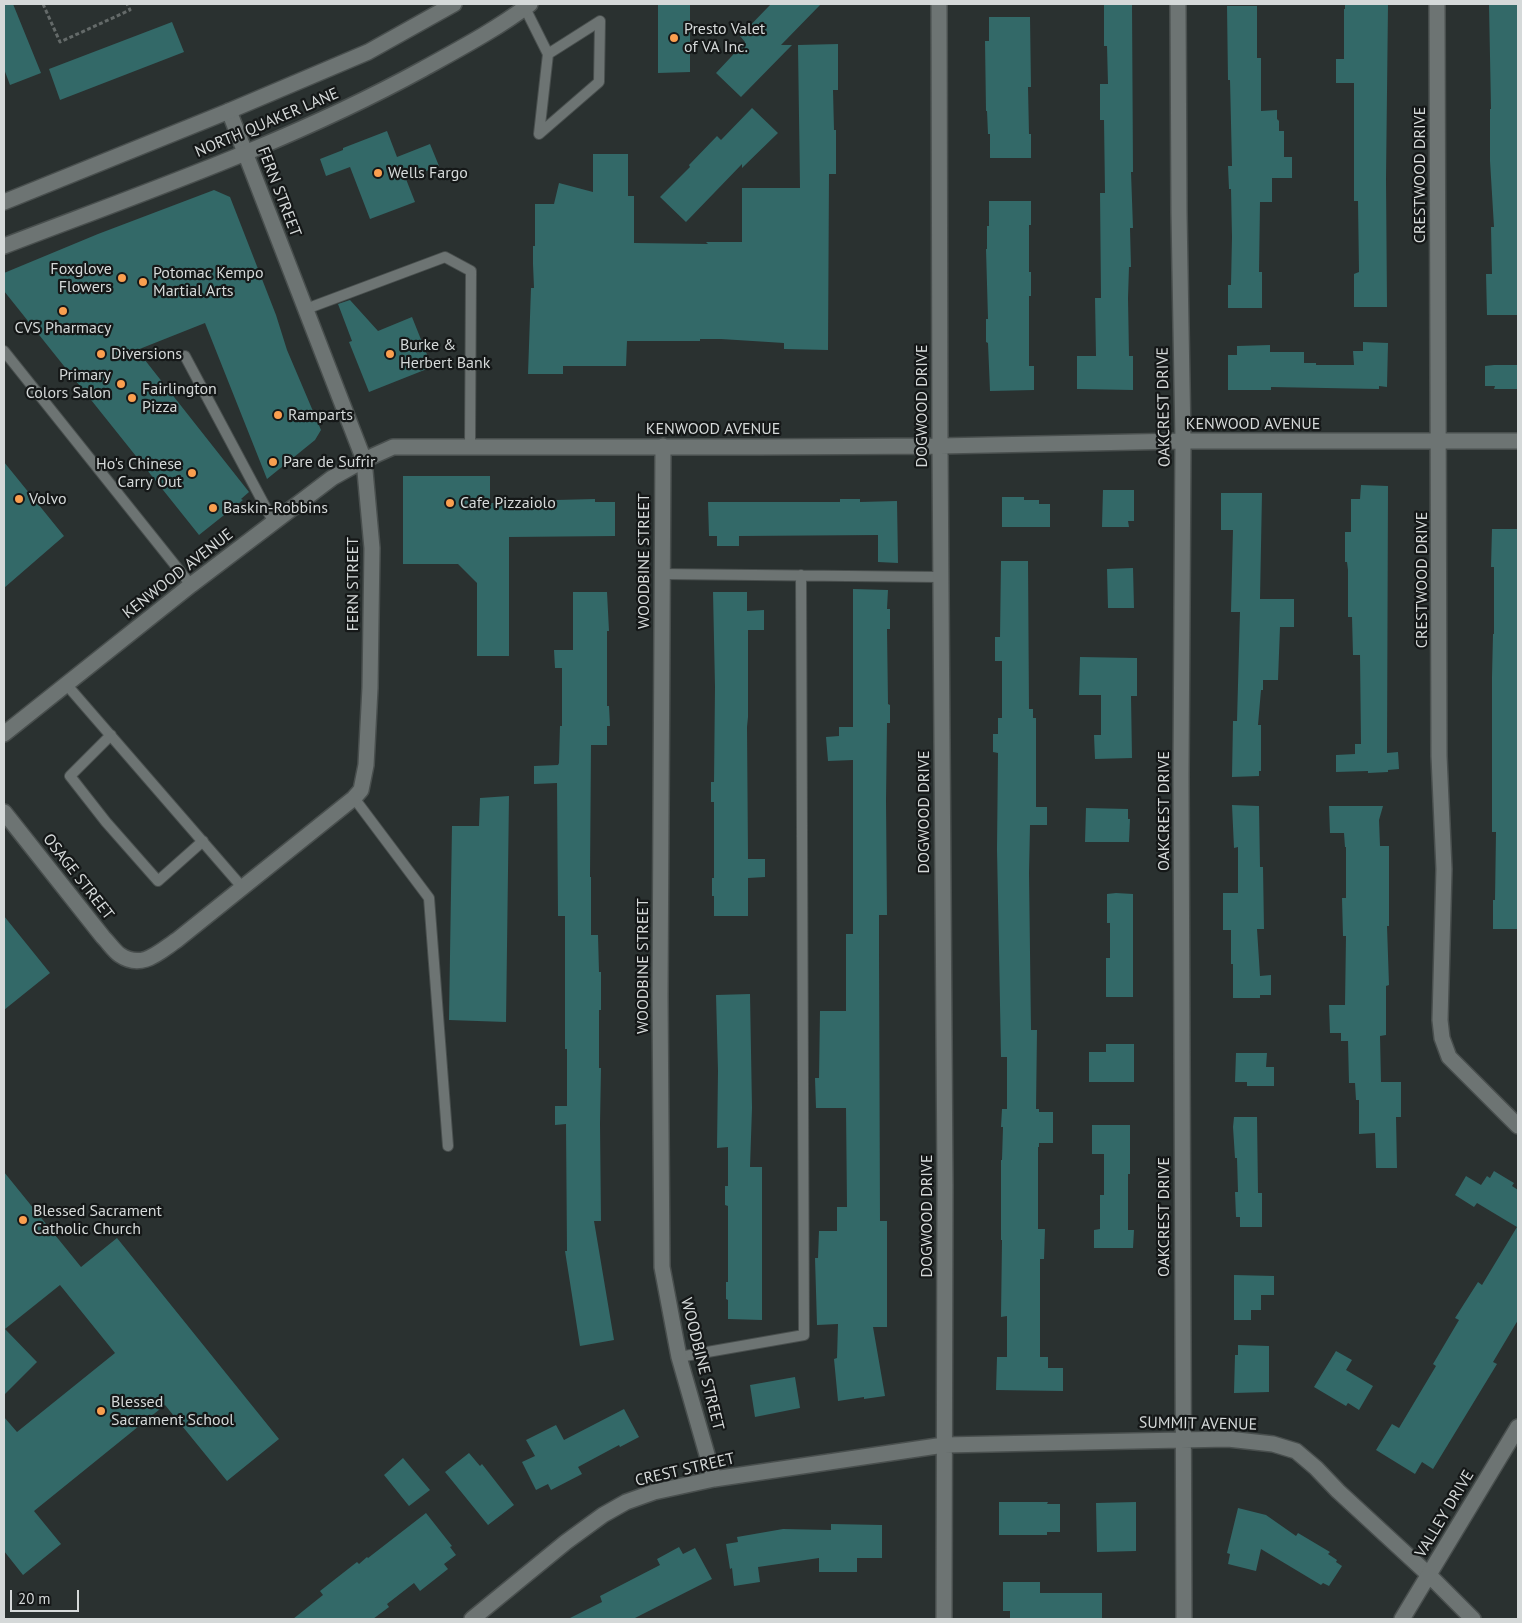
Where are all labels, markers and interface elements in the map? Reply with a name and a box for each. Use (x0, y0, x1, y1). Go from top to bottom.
place label: Presto Valet of VA Inc. (684, 19, 765, 57)
marker: Presto Valet of VA Inc. (668, 32, 680, 44)
street label: NORTH QUAKER LANE (192, 84, 342, 162)
street label: CRESTWOOD DRIVE (1410, 107, 1430, 243)
street label: FERN STREET (253, 145, 305, 239)
place label: Wells Fargo (388, 163, 468, 183)
marker: Wells Fargo (372, 167, 384, 179)
place label: Foxglove Flowers (50, 259, 112, 297)
place label: Potomac Kempo Martial Arts (153, 263, 264, 301)
marker: Foxglove Flowers (116, 272, 128, 284)
marker: Potomac Kempo Martial Arts (137, 276, 149, 288)
marker: CVS Pharmacy (57, 305, 69, 317)
place label: CVS Pharmacy (14, 318, 112, 338)
place label: Burke & Herbert Bank (400, 335, 490, 373)
place label: Diversions (111, 344, 182, 364)
street label: DOGWOOD DRIVE (912, 344, 932, 468)
street label: OAKCREST DRIVE (1153, 347, 1175, 467)
marker: Diversions (95, 348, 107, 360)
marker: Burke & Herbert Bank (384, 348, 396, 360)
place label: Primary Colors Salon (26, 365, 111, 403)
marker: Primary Colors Salon (115, 378, 127, 390)
place label: Fairlington Pizza (142, 379, 217, 417)
marker: Fairlington Pizza (126, 392, 138, 404)
place label: Ramparts (288, 405, 353, 425)
marker: Ramparts (272, 409, 284, 421)
street label: KENWOOD AVENUE (1186, 414, 1320, 434)
street label: KENWOOD AVENUE (646, 419, 780, 439)
place label: Pare de Sufrir (283, 452, 376, 472)
place label: Ho's Chinese Carry Out (96, 454, 182, 492)
marker: Pare de Sufrir (267, 456, 279, 468)
marker: Ho's Chinese Carry Out (186, 467, 198, 479)
place label: Volvo (29, 489, 67, 509)
marker: Volvo (13, 493, 25, 505)
place label: Cafe Pizzaiolo (460, 493, 556, 513)
street label: WOODBINE STREET (634, 493, 654, 629)
marker: Cafe Pizzaiolo (444, 497, 456, 509)
place label: Baskin-Robbins (223, 498, 328, 518)
marker: Baskin-Robbins (207, 502, 219, 514)
street label: CRESTWOOD DRIVE (1412, 512, 1432, 648)
street label: KENWOOD AVENUE (119, 525, 237, 623)
street label: FERN STREET (343, 537, 363, 631)
street label: DOGWOOD DRIVE (914, 750, 934, 874)
street label: OAKCREST DRIVE (1154, 751, 1174, 871)
street label: OSAGE STREET (38, 830, 118, 924)
street label: WOODBINE STREET (633, 898, 653, 1034)
street label: DOGWOOD DRIVE (917, 1154, 937, 1278)
street label: OAKCREST DRIVE (1154, 1157, 1174, 1277)
place label: Blessed Sacrament Catholic Church (33, 1201, 162, 1239)
marker: Blessed Sacrament Catholic Church (17, 1214, 29, 1226)
street label: WOODBINE STREET (676, 1296, 728, 1432)
place label: Blessed Sacrament School (111, 1392, 234, 1430)
marker: Blessed Sacrament School (95, 1405, 107, 1417)
street label: SUMMIT AVENUE (1139, 1413, 1257, 1435)
street label: CREST STREET (633, 1449, 737, 1491)
street label: VALLEY DRIVE (1411, 1467, 1479, 1561)
scale bar (12, 1580, 81, 1612)
text: 20 m (18, 1589, 51, 1608)

